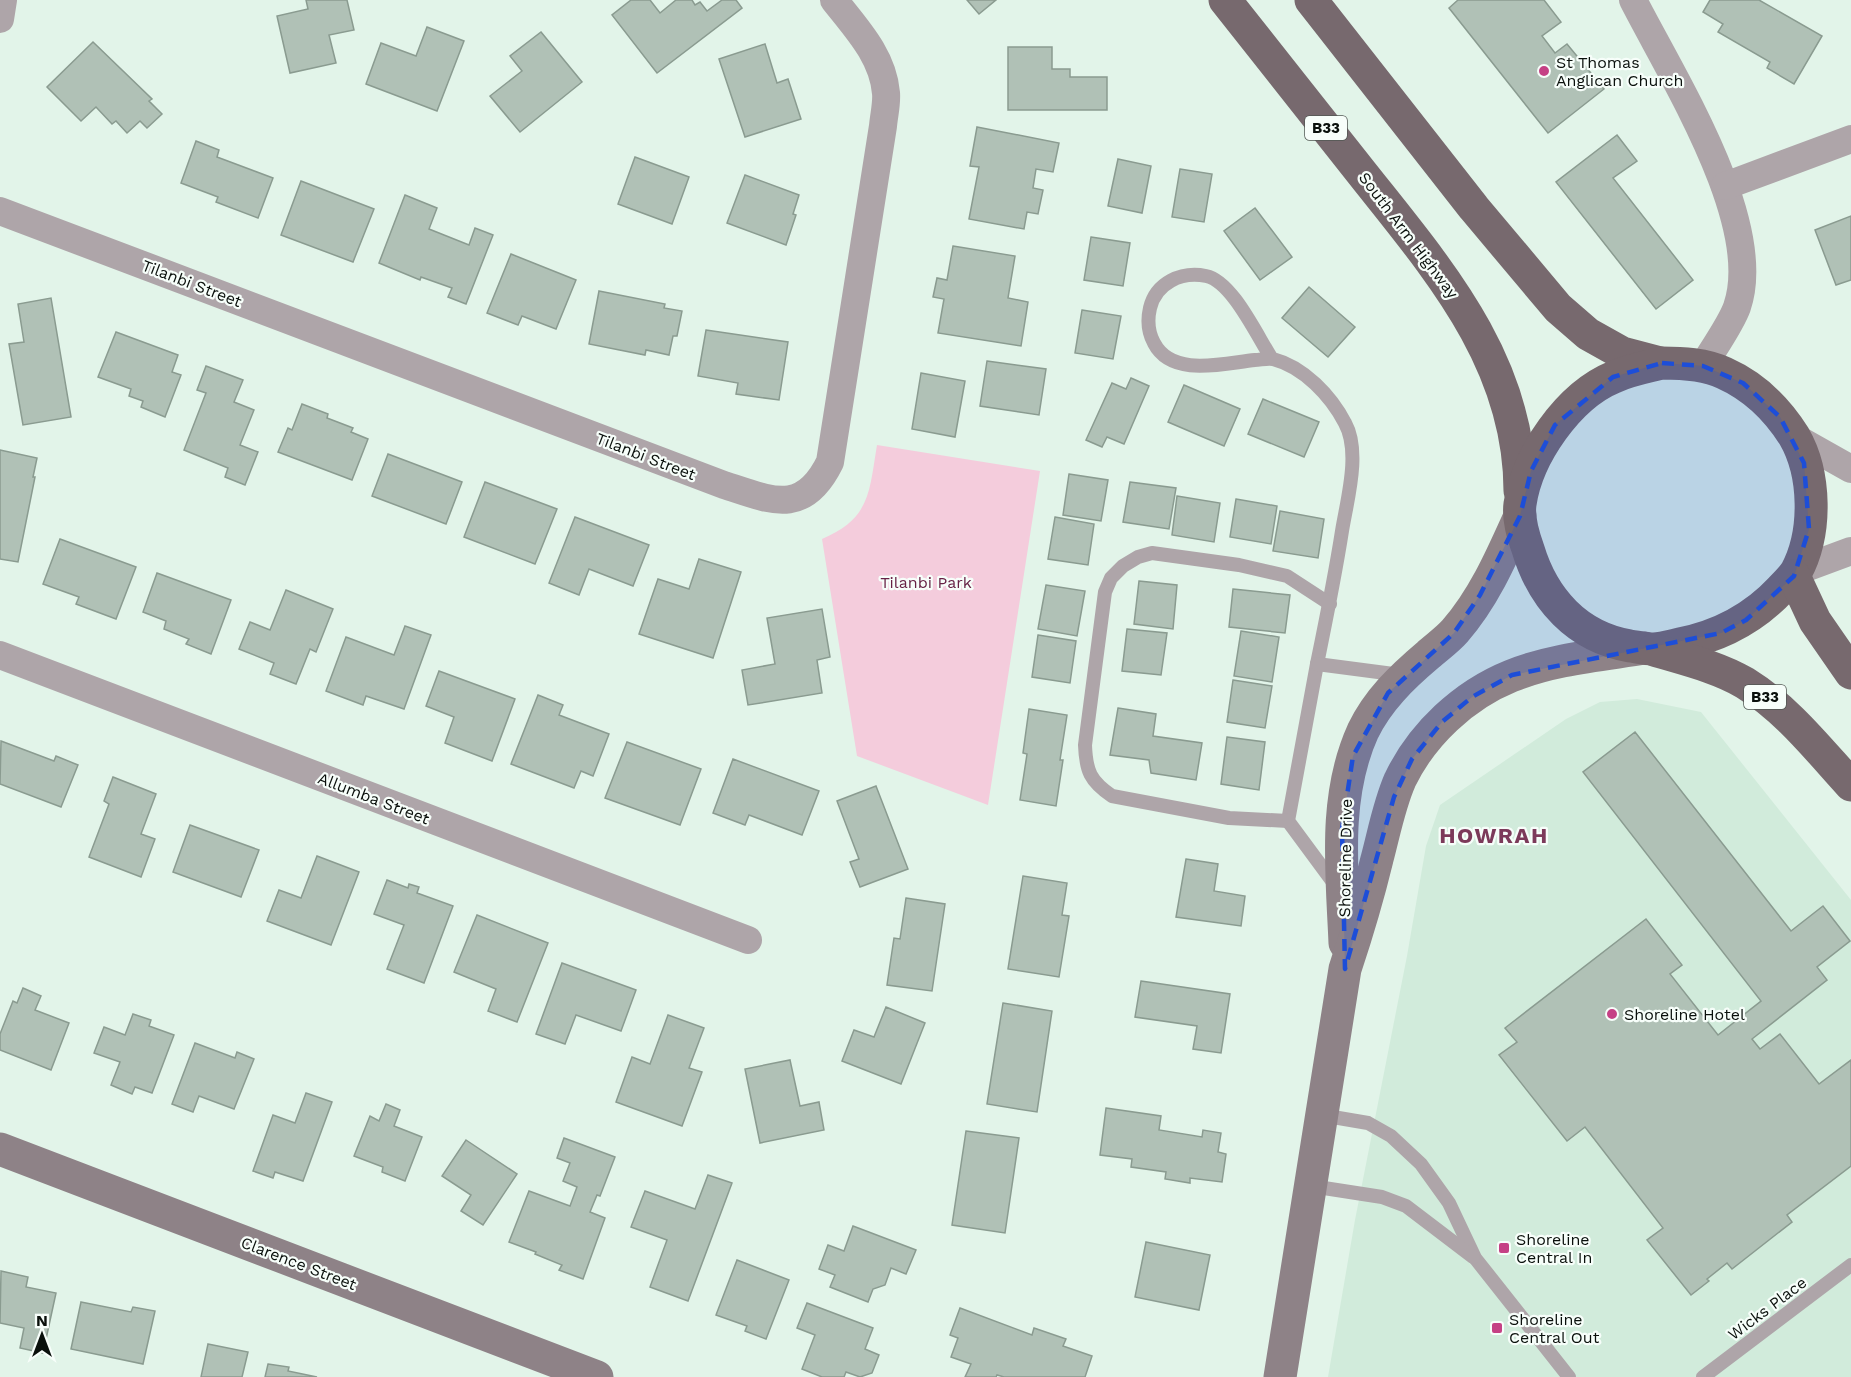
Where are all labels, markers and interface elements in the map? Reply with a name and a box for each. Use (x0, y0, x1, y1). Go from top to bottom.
place label: St Thomas Anglican Church (1556, 53, 1683, 90)
marker: St Thomas Anglican Church (1537, 64, 1551, 78)
road number: B33 (1305, 116, 1347, 140)
street label: South Arm Highway (1355, 168, 1463, 303)
street label: Tilanbi Street (139, 256, 245, 311)
street label: Tilanbi Street (593, 429, 699, 484)
park label: Tilanbi Park (880, 573, 972, 592)
road number: B33 (1744, 685, 1786, 709)
street label: Allumba Street (315, 768, 432, 829)
street label: Shoreline Drive (1335, 798, 1356, 918)
district label: HOWRAH (1439, 823, 1549, 848)
place label: Shoreline Hotel (1624, 1005, 1745, 1024)
marker: Shoreline Hotel (1605, 1007, 1619, 1021)
place label: Shoreline Central In (1516, 1230, 1592, 1267)
street label: Clarence Street (238, 1233, 360, 1294)
marker: Shoreline Central In (1497, 1241, 1511, 1255)
street label: Wicks Place (1724, 1273, 1810, 1344)
north arrow (12, 1305, 72, 1365)
place label: Shoreline Central Out (1509, 1310, 1600, 1347)
text: N (36, 1311, 48, 1330)
marker: Shoreline Central Out (1490, 1321, 1504, 1335)

